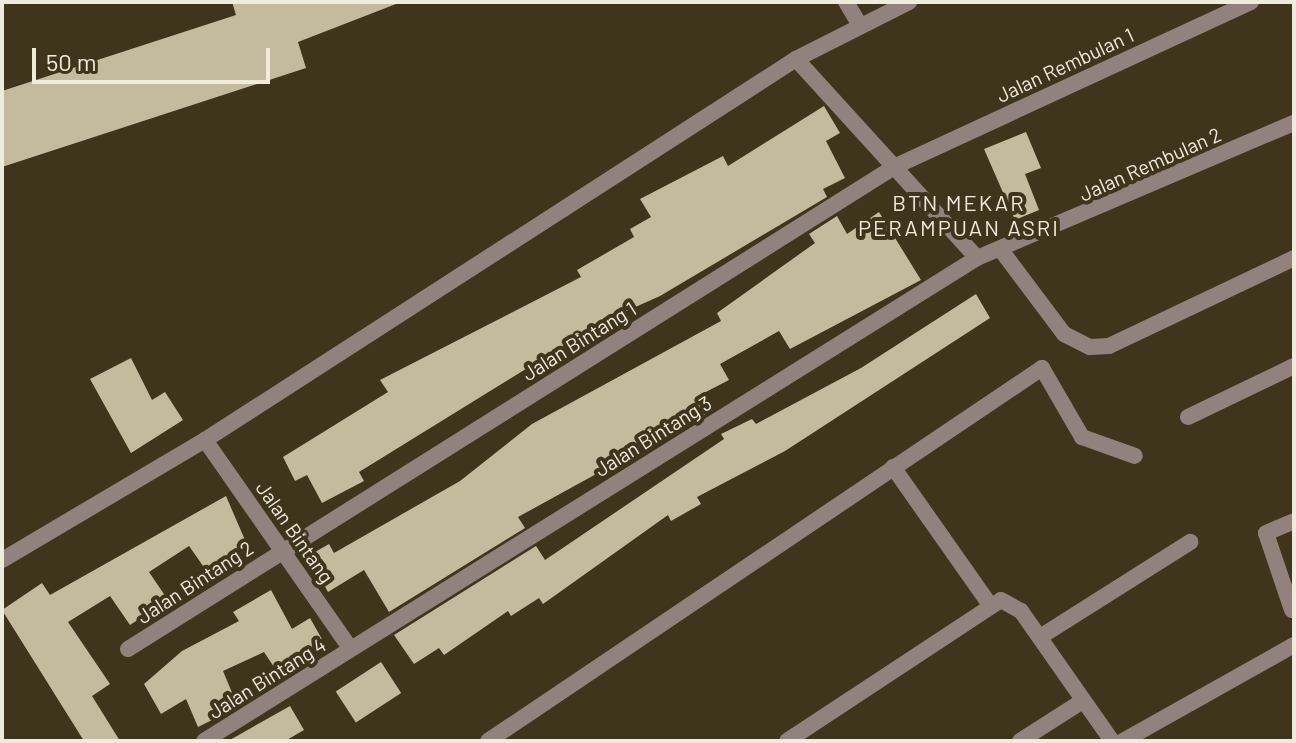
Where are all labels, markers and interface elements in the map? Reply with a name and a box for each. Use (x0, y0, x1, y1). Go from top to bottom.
street label: Jalan Rembulan 1 (992, 23, 1138, 107)
scale bar (36, 32, 274, 82)
text: 50 m (46, 47, 97, 76)
street label: Jalan Rembulan 2 (1075, 122, 1225, 206)
district label: BTN MEKAR PERAMPUAN ASRI (858, 189, 1060, 240)
street label: Jalan Bintang 1 (518, 296, 640, 386)
street label: Jalan Bintang 3 (590, 391, 716, 481)
street label: Jalan Bintang (251, 476, 339, 588)
street label: Jalan Bintang 2 (132, 536, 258, 628)
street label: Jalan Bintang 4 (204, 632, 330, 724)

